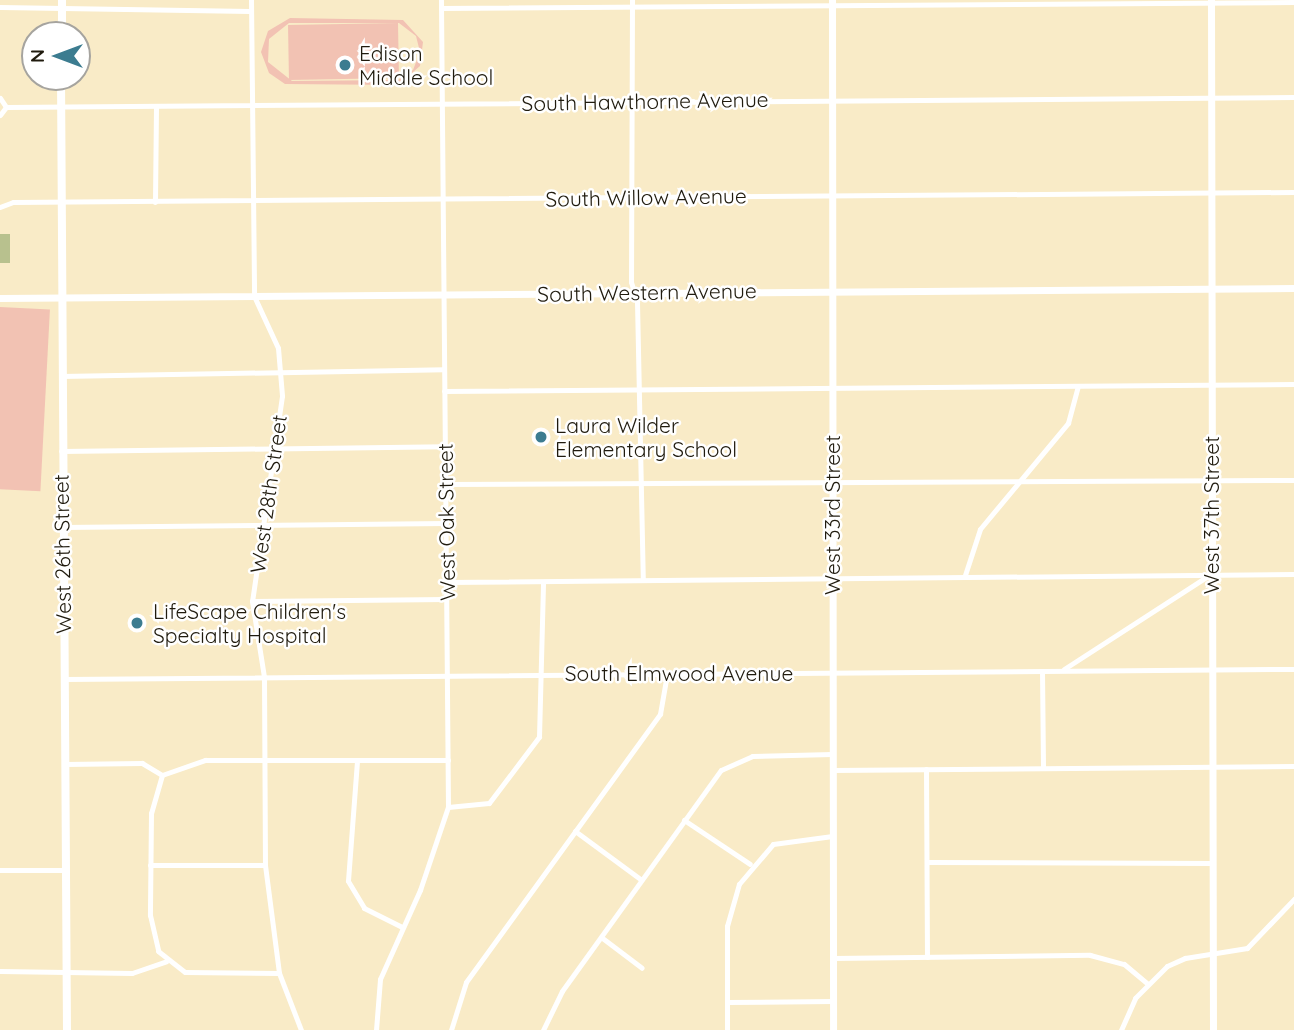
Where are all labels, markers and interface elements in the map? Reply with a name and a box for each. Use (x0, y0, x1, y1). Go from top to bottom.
north arrow (21, 21, 91, 91)
place label: Edison Middle School (359, 40, 493, 90)
text: N (25, 49, 49, 63)
marker: Edison Middle School (337, 57, 353, 73)
street label: South Hawthorne Avenue (521, 86, 769, 116)
street label: South Willow Avenue (545, 183, 747, 211)
street label: South Western Avenue (537, 277, 757, 307)
place label: Laura Wilder Elementary School (555, 412, 737, 462)
street label: West 28th Street (244, 413, 292, 575)
marker: Laura Wilder Elementary School (533, 429, 549, 445)
street label: West 33rd Street (819, 435, 845, 595)
street label: West 37th Street (1198, 436, 1224, 594)
street label: West Oak Street (432, 443, 460, 601)
street label: West 26th Street (48, 474, 76, 634)
place label: LifeScape Children's Specialty Hospital (153, 598, 346, 648)
marker: LifeScape Children's Specialty Hospital (127, 613, 147, 633)
street label: South Elmwood Avenue (565, 660, 793, 686)

